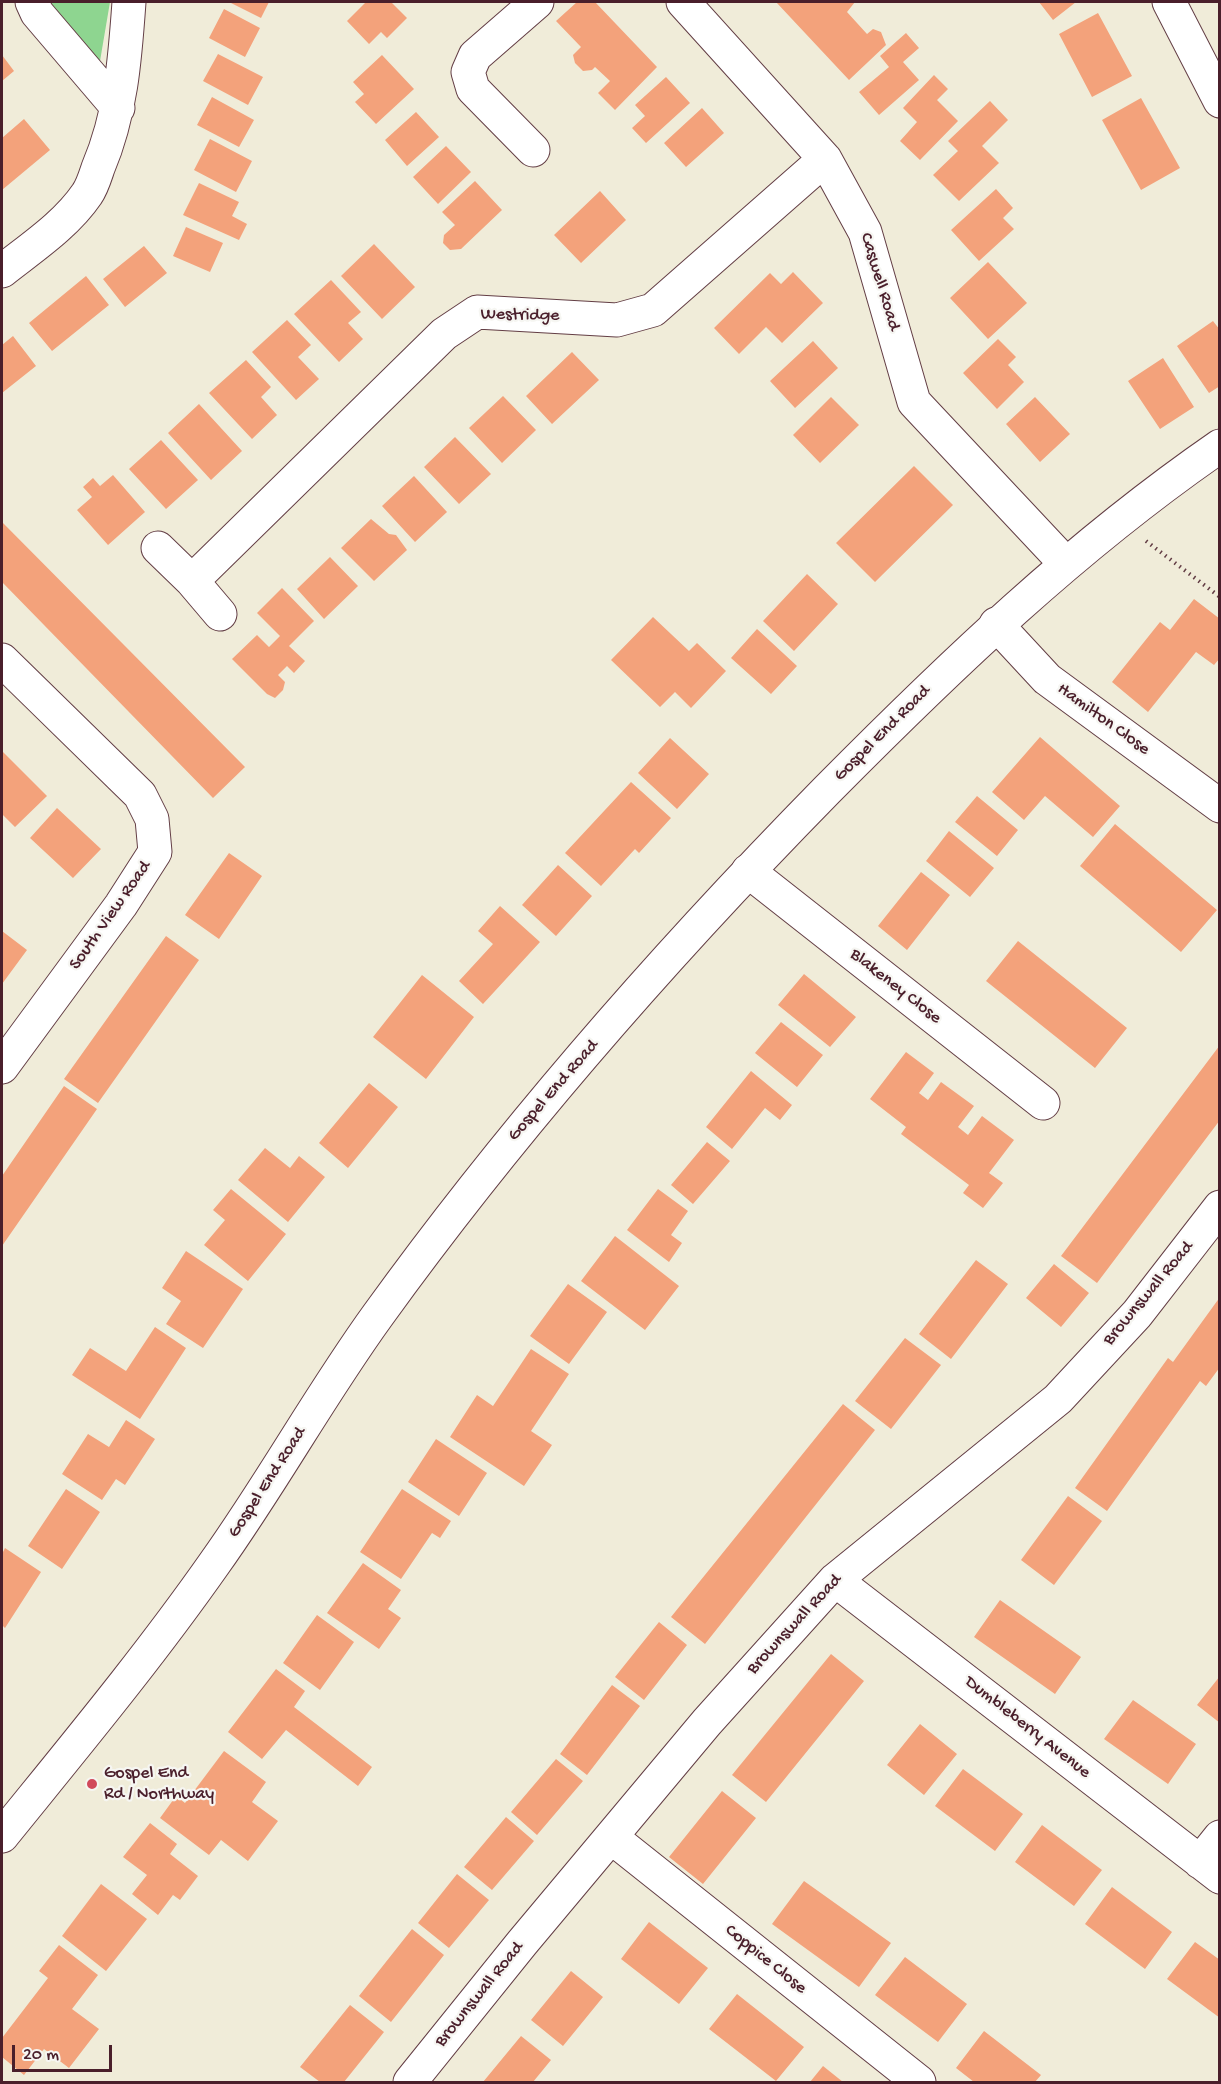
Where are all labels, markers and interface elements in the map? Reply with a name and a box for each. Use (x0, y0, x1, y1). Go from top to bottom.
street label: Caswell Road (854, 230, 904, 334)
street label: Westridge (480, 305, 560, 327)
street label: Hamilton Close (1052, 679, 1154, 761)
street label: Gospel End Road (830, 681, 936, 787)
street label: South View Road (65, 857, 157, 975)
street label: Blakeney Close (845, 944, 945, 1030)
street label: Gospel End Road (504, 1036, 604, 1146)
street label: Brownswall Road (1099, 1237, 1199, 1351)
street label: Gospel End Road (224, 1424, 312, 1542)
street label: Brownswall Road (743, 1570, 847, 1680)
street label: Dumbleberry Avenue (959, 1672, 1095, 1784)
place label: Gospel End Rd / Northway (104, 1763, 214, 1806)
marker: Gospel End Rd / Northway (85, 1777, 99, 1791)
street label: Coppice Close (720, 1920, 810, 2000)
street label: Brownswall Road (431, 1938, 529, 2052)
scale bar (15, 2033, 116, 2071)
text: 20 m (23, 2045, 59, 2066)

